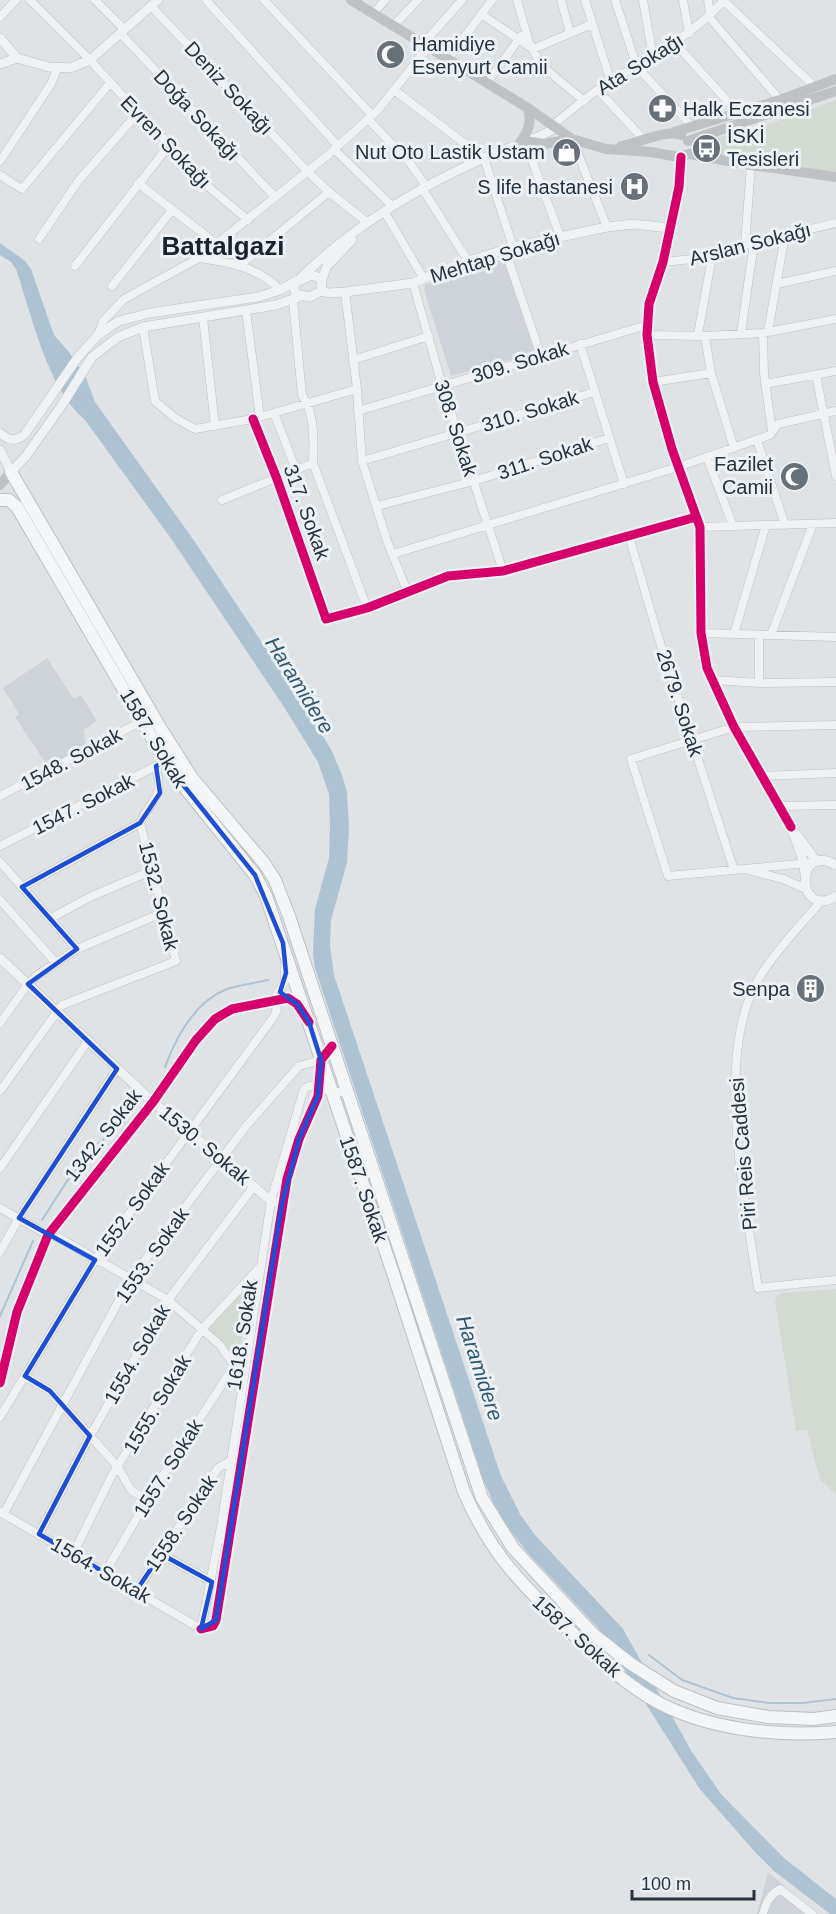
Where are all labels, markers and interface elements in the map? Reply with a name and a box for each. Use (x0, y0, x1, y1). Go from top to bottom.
street label: Ata Sokağı (593, 29, 687, 99)
place label: Hamidiye Esenyurt Camii (412, 33, 548, 78)
street label: Deniz Sokağı (180, 37, 278, 139)
mosque icon: Hamidiye Esenyurt Camii (375, 39, 407, 71)
street label: Doğa Sokağı (150, 65, 244, 165)
street label: Evren Sokağı (116, 91, 216, 193)
pharmacy icon: Halk Eczanesi (646, 93, 678, 125)
place label: Halk Eczanesi (683, 98, 810, 120)
place label: İSKİ Tesisleri (727, 125, 799, 170)
bus stop icon: İSKİ Tesisleri (690, 132, 722, 164)
shop icon: Nut Oto Lastik Ustam (550, 136, 582, 168)
place label: Nut Oto Lastik Ustam (355, 141, 545, 163)
hospital icon: S life hastanesi (618, 171, 650, 203)
place label: S life hastanesi (477, 176, 613, 198)
street label: Arslan Sokağı (687, 218, 813, 270)
street label: Mehtap Sokağı (427, 227, 563, 287)
district label: Battalgazi (162, 231, 284, 261)
street label: 309. Sokak (469, 337, 572, 387)
street label: 308. Sokak (430, 377, 482, 480)
street label: 310. Sokak (479, 386, 582, 436)
street label: 311. Sokak (495, 432, 596, 484)
place label: Fazilet Camii (714, 453, 773, 498)
mosque icon: Fazilet Camii (778, 460, 810, 492)
street label: 317. Sokak (280, 461, 335, 564)
water label: Haramidere (261, 632, 339, 738)
street label: 2679. Sokak (652, 647, 708, 760)
street label: 1587. Sokak (116, 685, 193, 792)
street label: 1548. Sokak (17, 723, 126, 795)
street label: 1547. Sokak (28, 769, 138, 839)
street label: 1532. Sokak (135, 839, 183, 954)
building icon: Senpa (795, 973, 827, 1005)
place label: Senpa (732, 978, 791, 1000)
street label: Piri Reis Caddesi (725, 1077, 761, 1231)
street label: 1342. Sokak (60, 1084, 147, 1186)
street label: 1530. Sokak (155, 1101, 255, 1190)
street label: 1587. Sokak (335, 1133, 393, 1246)
street label: 1552. Sokak (90, 1157, 174, 1260)
street label: 1553. Sokak (111, 1202, 193, 1307)
street label: 1618. Sokak (222, 1277, 262, 1392)
street label: 1554. Sokak (100, 1299, 175, 1408)
water label: Haramidere (452, 1312, 508, 1424)
street label: 1555. Sokak (119, 1350, 196, 1457)
street label: 1557. Sokak (129, 1414, 207, 1521)
street label: 1558. Sokak (141, 1470, 222, 1575)
street label: 1564. Sokak (47, 1533, 156, 1608)
street label: 1587. Sokak (528, 1591, 626, 1682)
scale bar (632, 1863, 754, 1901)
text: 100 m (641, 1874, 691, 1894)

